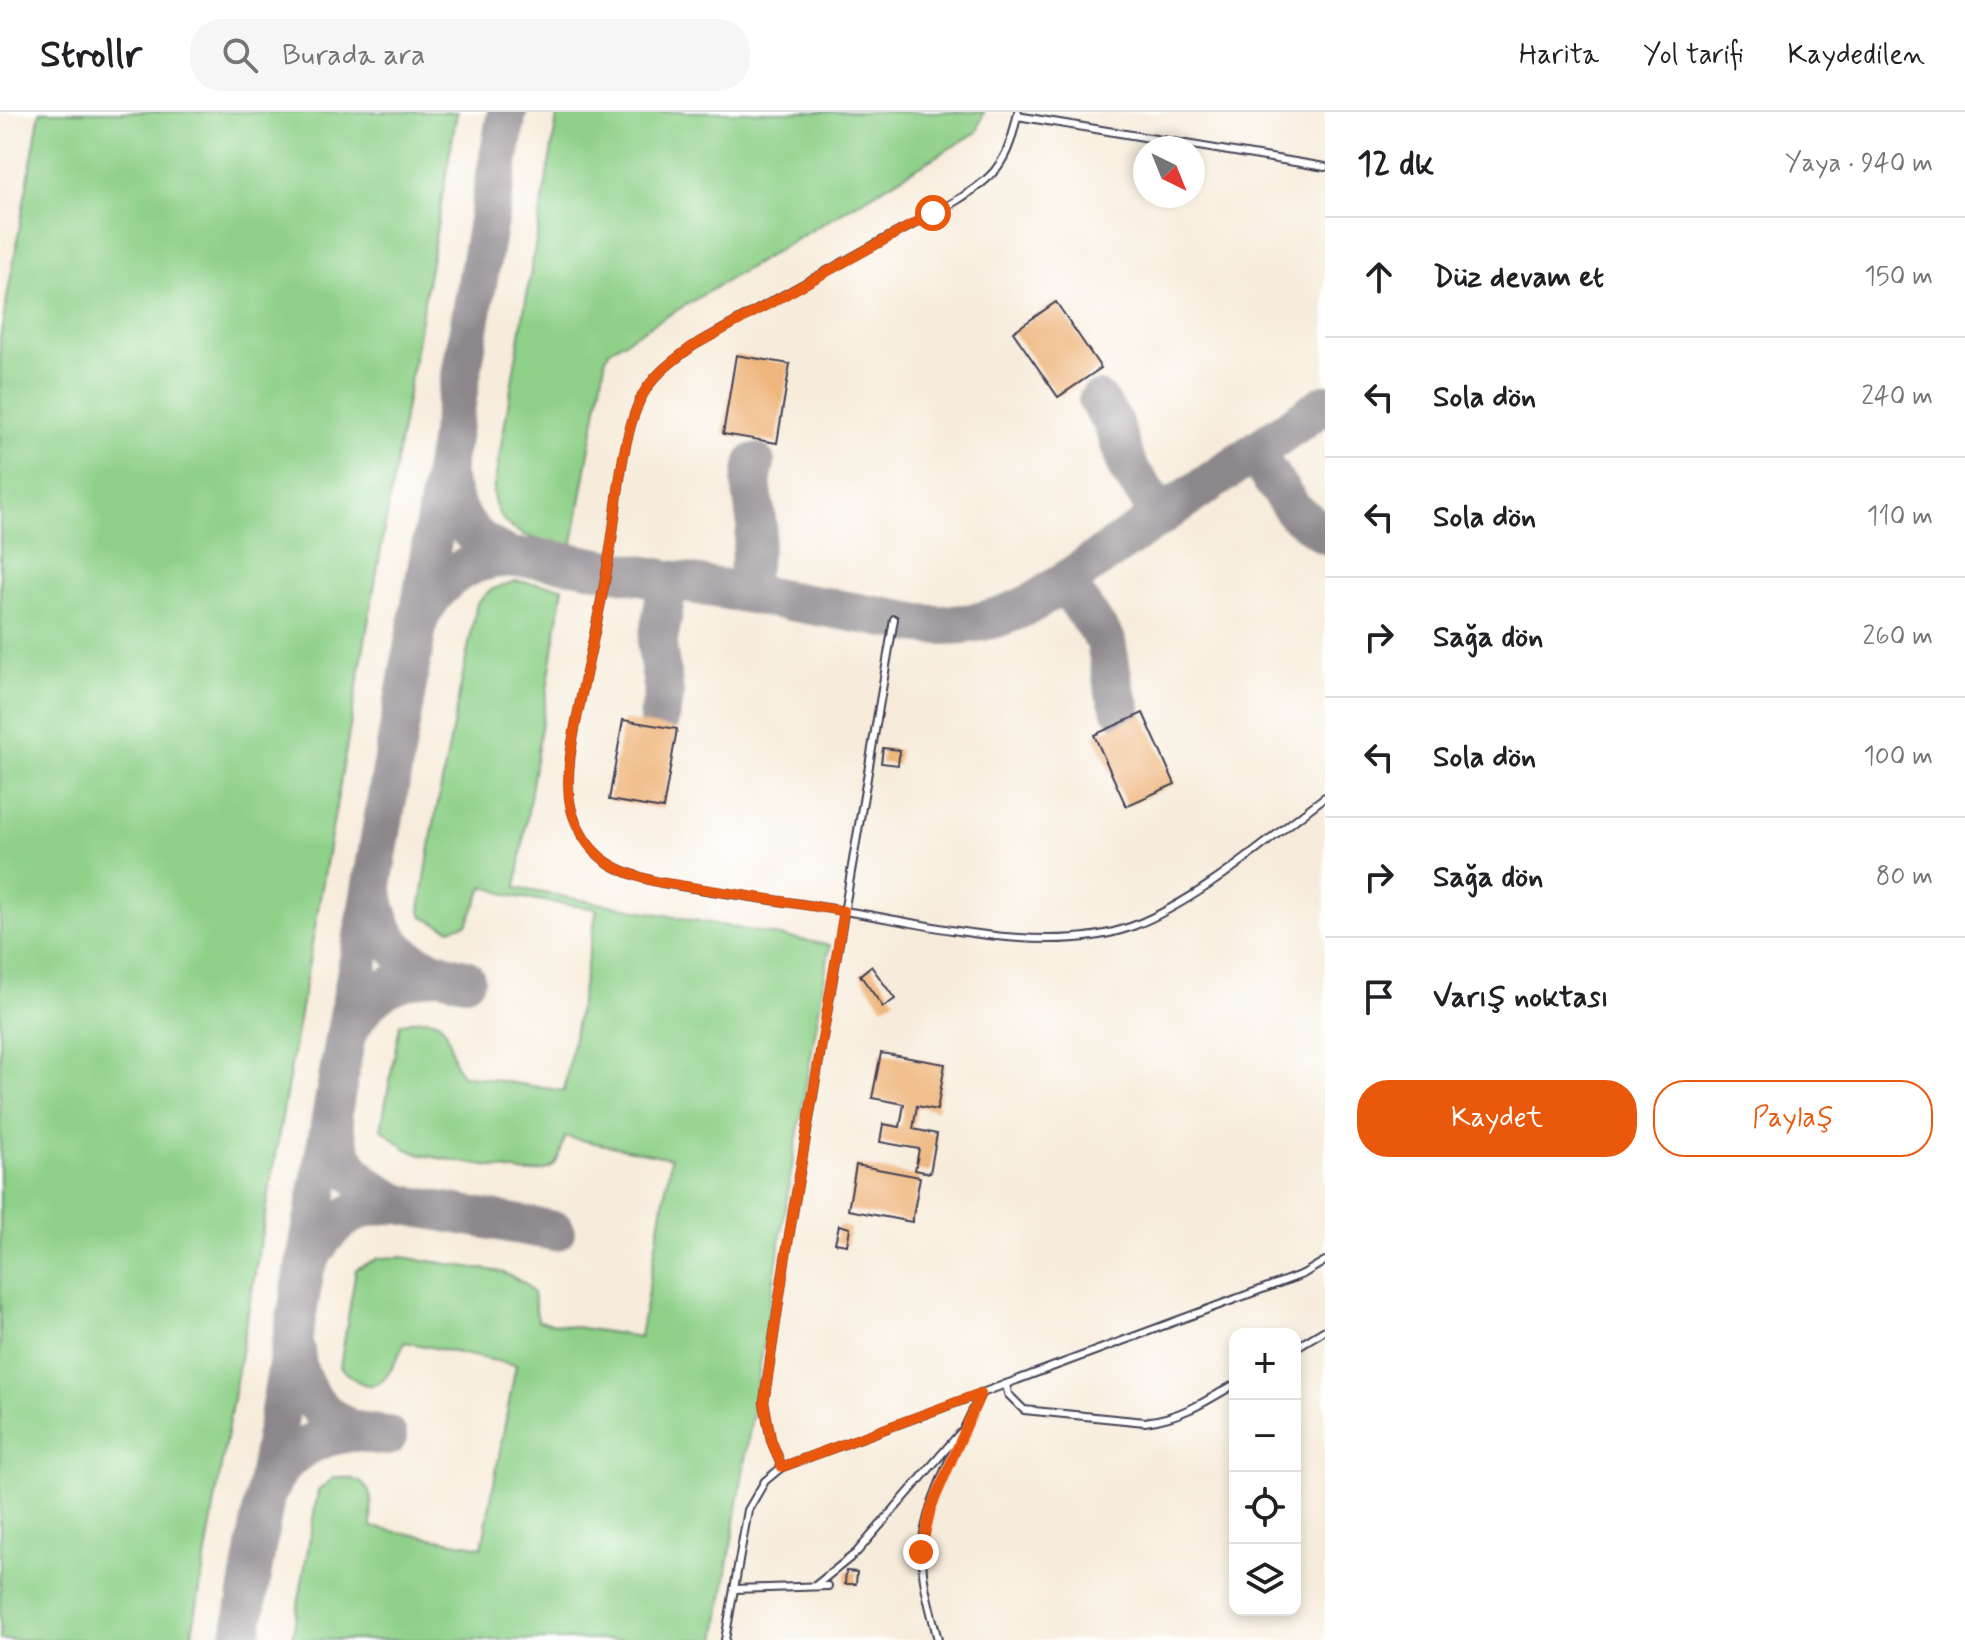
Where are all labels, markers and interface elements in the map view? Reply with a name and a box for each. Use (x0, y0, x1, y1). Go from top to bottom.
search box (190, 19, 750, 91)
text: Strollr (40, 31, 142, 80)
icon: search (218, 33, 262, 77)
text: Burada ara (282, 36, 426, 75)
text: Harita (1519, 37, 1599, 74)
text: Yol tarifi (1643, 37, 1744, 74)
text: Kaydedilen (1788, 37, 1925, 74)
north arrow (1133, 136, 1205, 208)
text: 12 dk (1357, 142, 1434, 187)
text: Yaya · 940 m (1785, 147, 1933, 181)
route start (915, 195, 951, 231)
icon: ahead (1357, 255, 1401, 299)
text: Düz devam et (1433, 258, 1604, 297)
text: 150 m (1864, 260, 1933, 294)
icon: left (1357, 375, 1401, 419)
text: Sola dön (1433, 378, 1536, 417)
text: 240 m (1861, 380, 1933, 414)
icon: left (1357, 495, 1401, 539)
text: Sola dön (1433, 498, 1536, 537)
text: 110 m (1867, 500, 1933, 534)
icon: right (1357, 615, 1401, 659)
text: Sağa dön (1433, 618, 1543, 657)
text: 260 m (1863, 620, 1933, 654)
icon: left (1357, 735, 1401, 779)
text: Sola dön (1433, 738, 1536, 777)
text: 100 m (1863, 740, 1933, 774)
icon: right (1357, 855, 1401, 899)
text: Sağa dön (1433, 858, 1543, 897)
text: 80 m (1876, 860, 1933, 894)
icon: arrive (1357, 975, 1401, 1019)
text: Varış noktası (1433, 978, 1609, 1017)
button: Kaydet (1357, 1080, 1637, 1157)
button: Paylaş (1653, 1080, 1933, 1157)
map controls (1229, 1328, 1301, 1616)
button: + (1229, 1328, 1301, 1400)
button: − (1229, 1400, 1301, 1472)
button: locate (1229, 1472, 1301, 1544)
route end (903, 1534, 939, 1570)
button: layers (1229, 1544, 1301, 1616)

